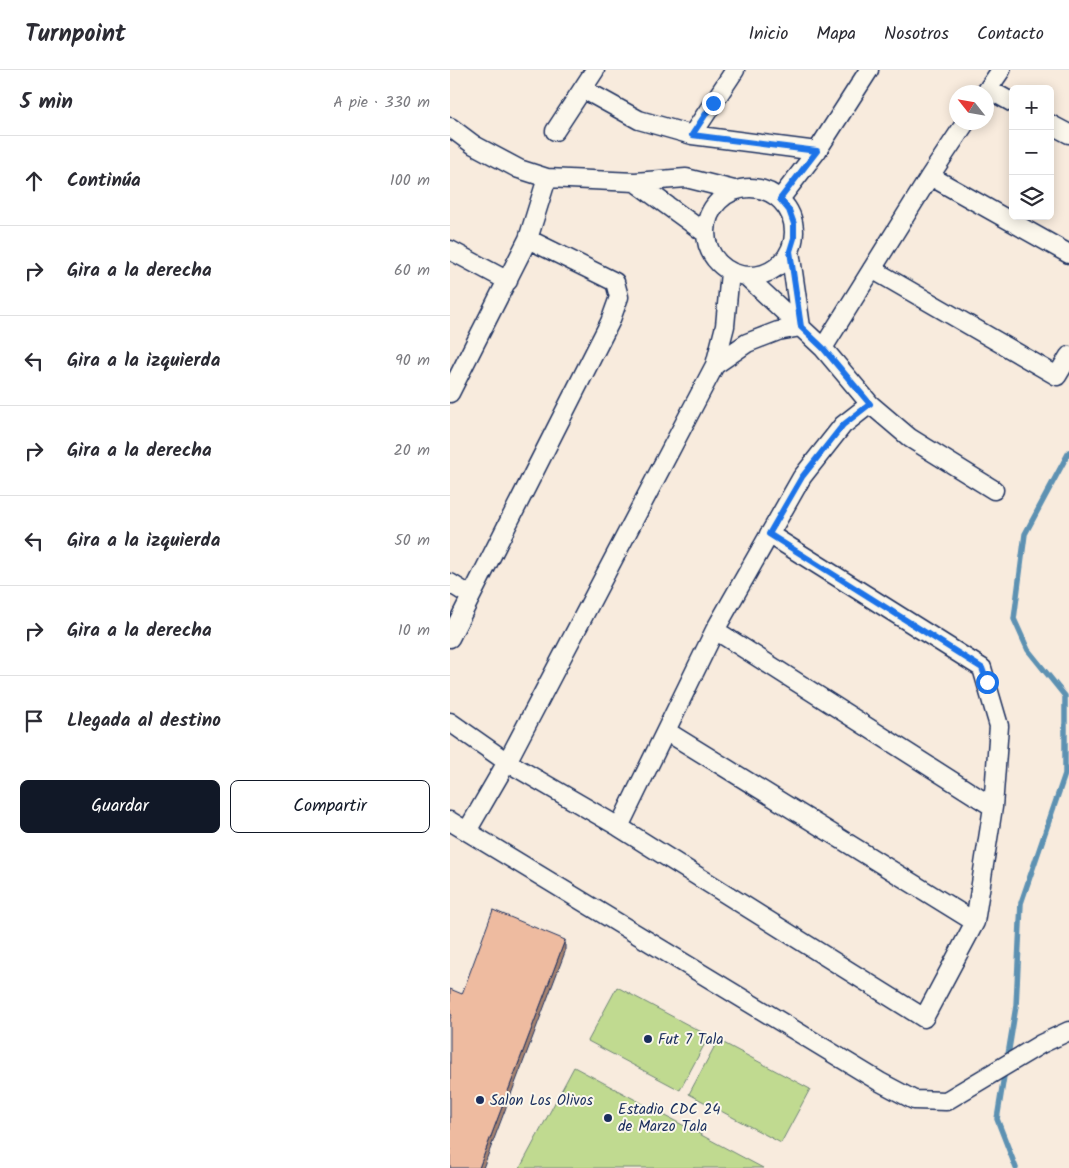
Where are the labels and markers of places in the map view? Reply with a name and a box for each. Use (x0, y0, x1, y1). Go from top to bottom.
place label: Fut 7 Tala (658, 1028, 724, 1052)
marker: Fut 7 Tala (642, 1033, 654, 1045)
place label: Salon Los Olivos (490, 1089, 593, 1113)
marker: Salon Los Olivos (474, 1094, 486, 1106)
place label: Estadio CDC 24 de Marzo Tala (618, 1098, 721, 1139)
marker: Estadio CDC 24 de Marzo Tala (602, 1112, 614, 1124)

